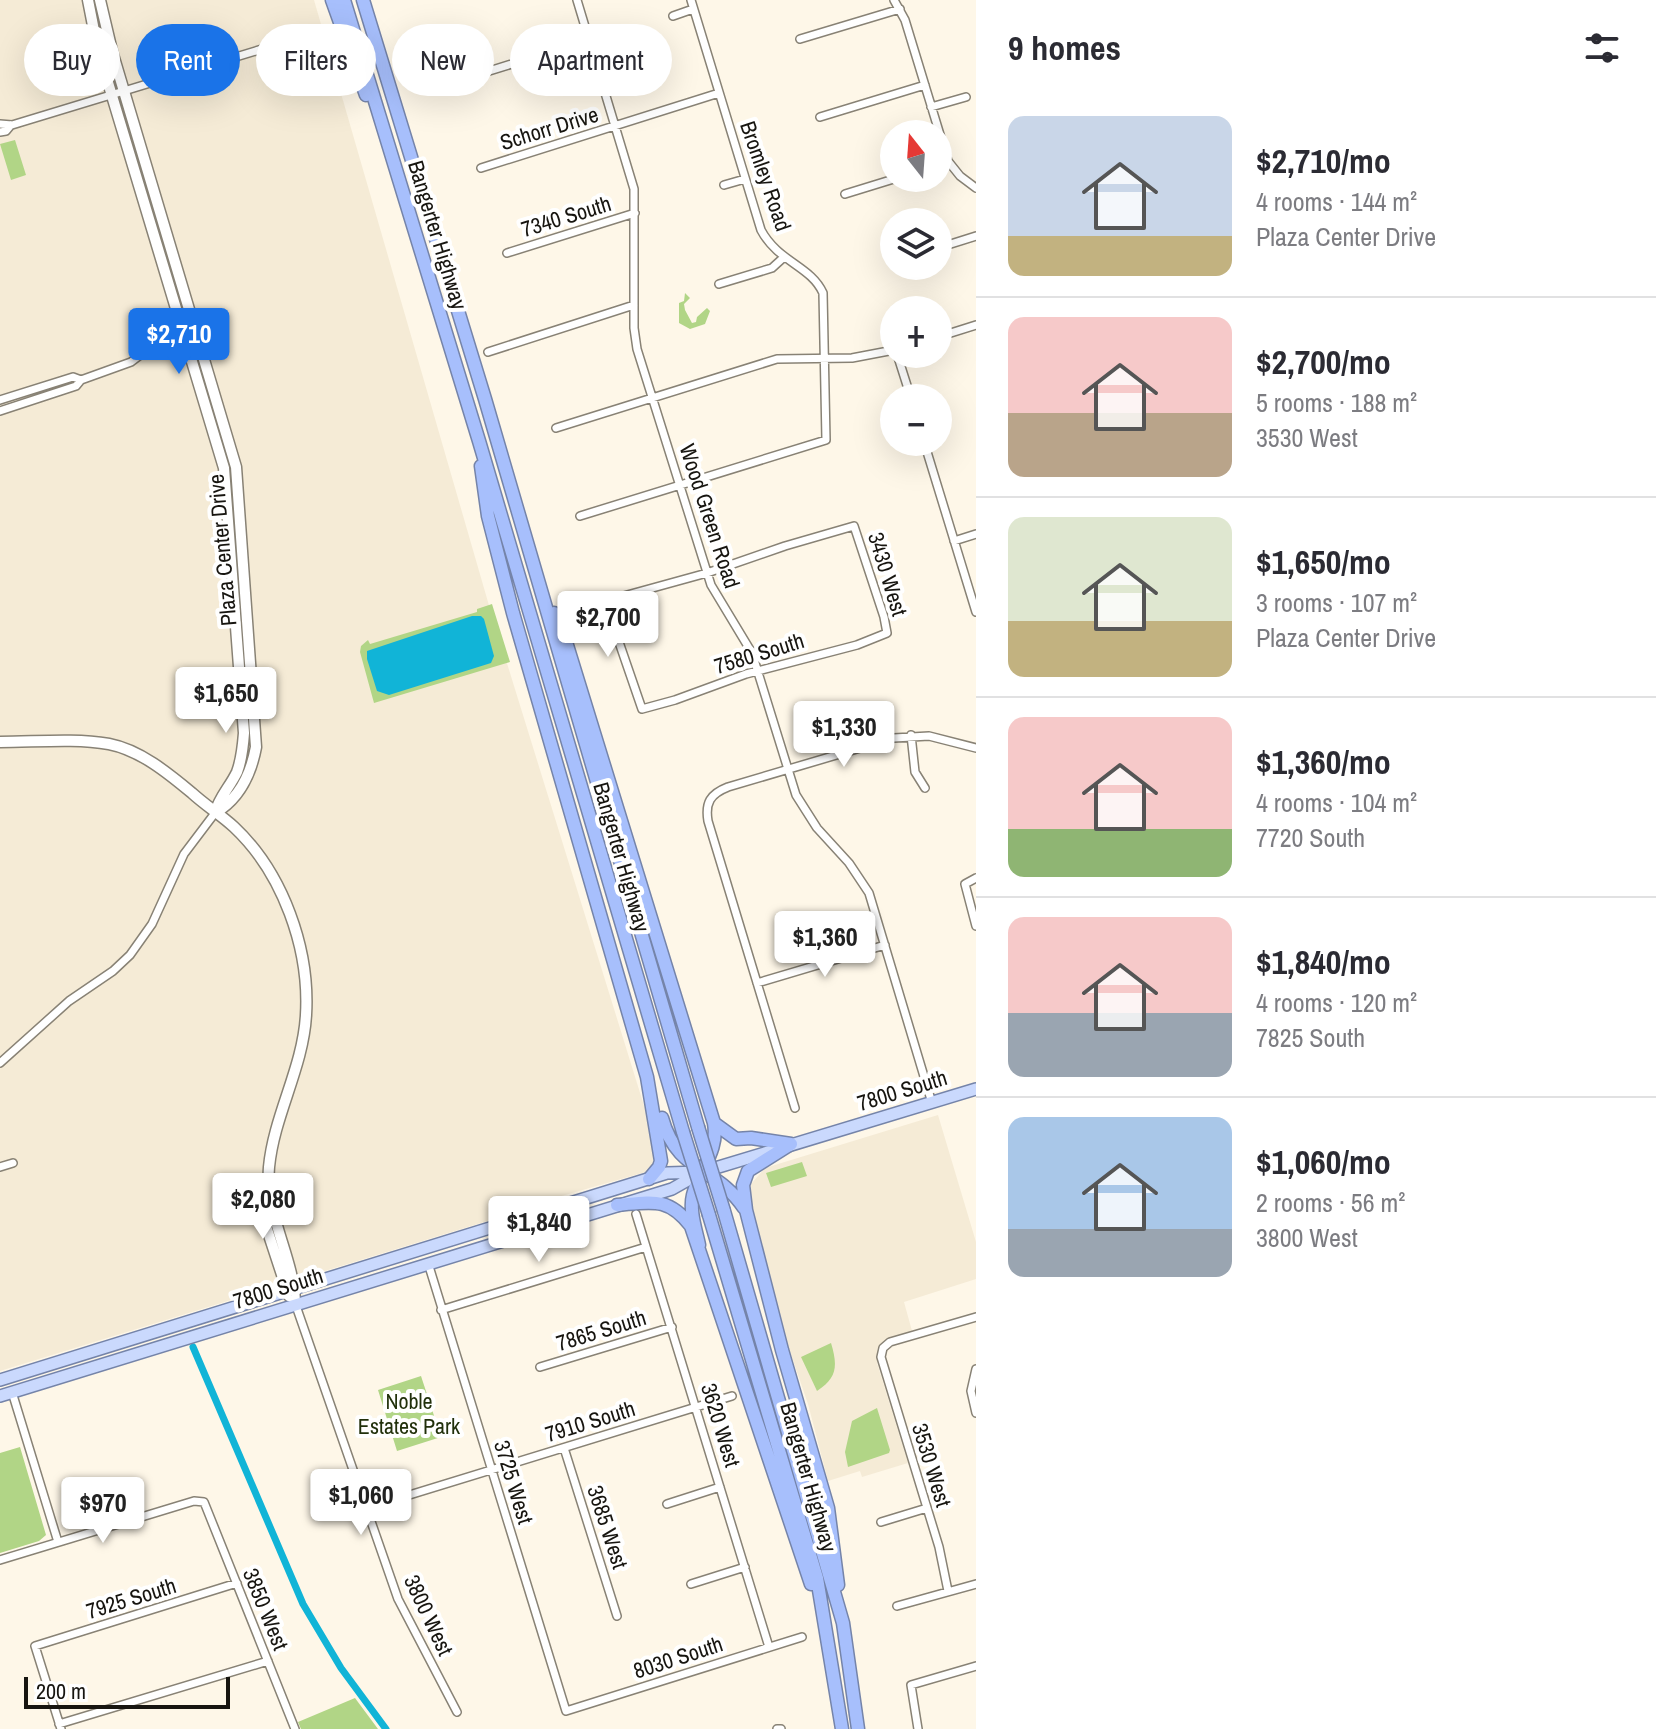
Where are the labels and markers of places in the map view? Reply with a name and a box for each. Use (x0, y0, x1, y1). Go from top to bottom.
pin: $2,710 (114, 308, 244, 376)
pin: $2,700 (543, 591, 673, 659)
pin: $1,650 (161, 667, 291, 735)
pin: $1,330 (779, 701, 909, 769)
pin: $1,360 (760, 911, 890, 979)
pin: $2,080 (198, 1173, 328, 1241)
pin: $1,840 (474, 1196, 604, 1264)
pin: $1,060 (296, 1469, 426, 1537)
pin: $970 (56, 1477, 150, 1545)

